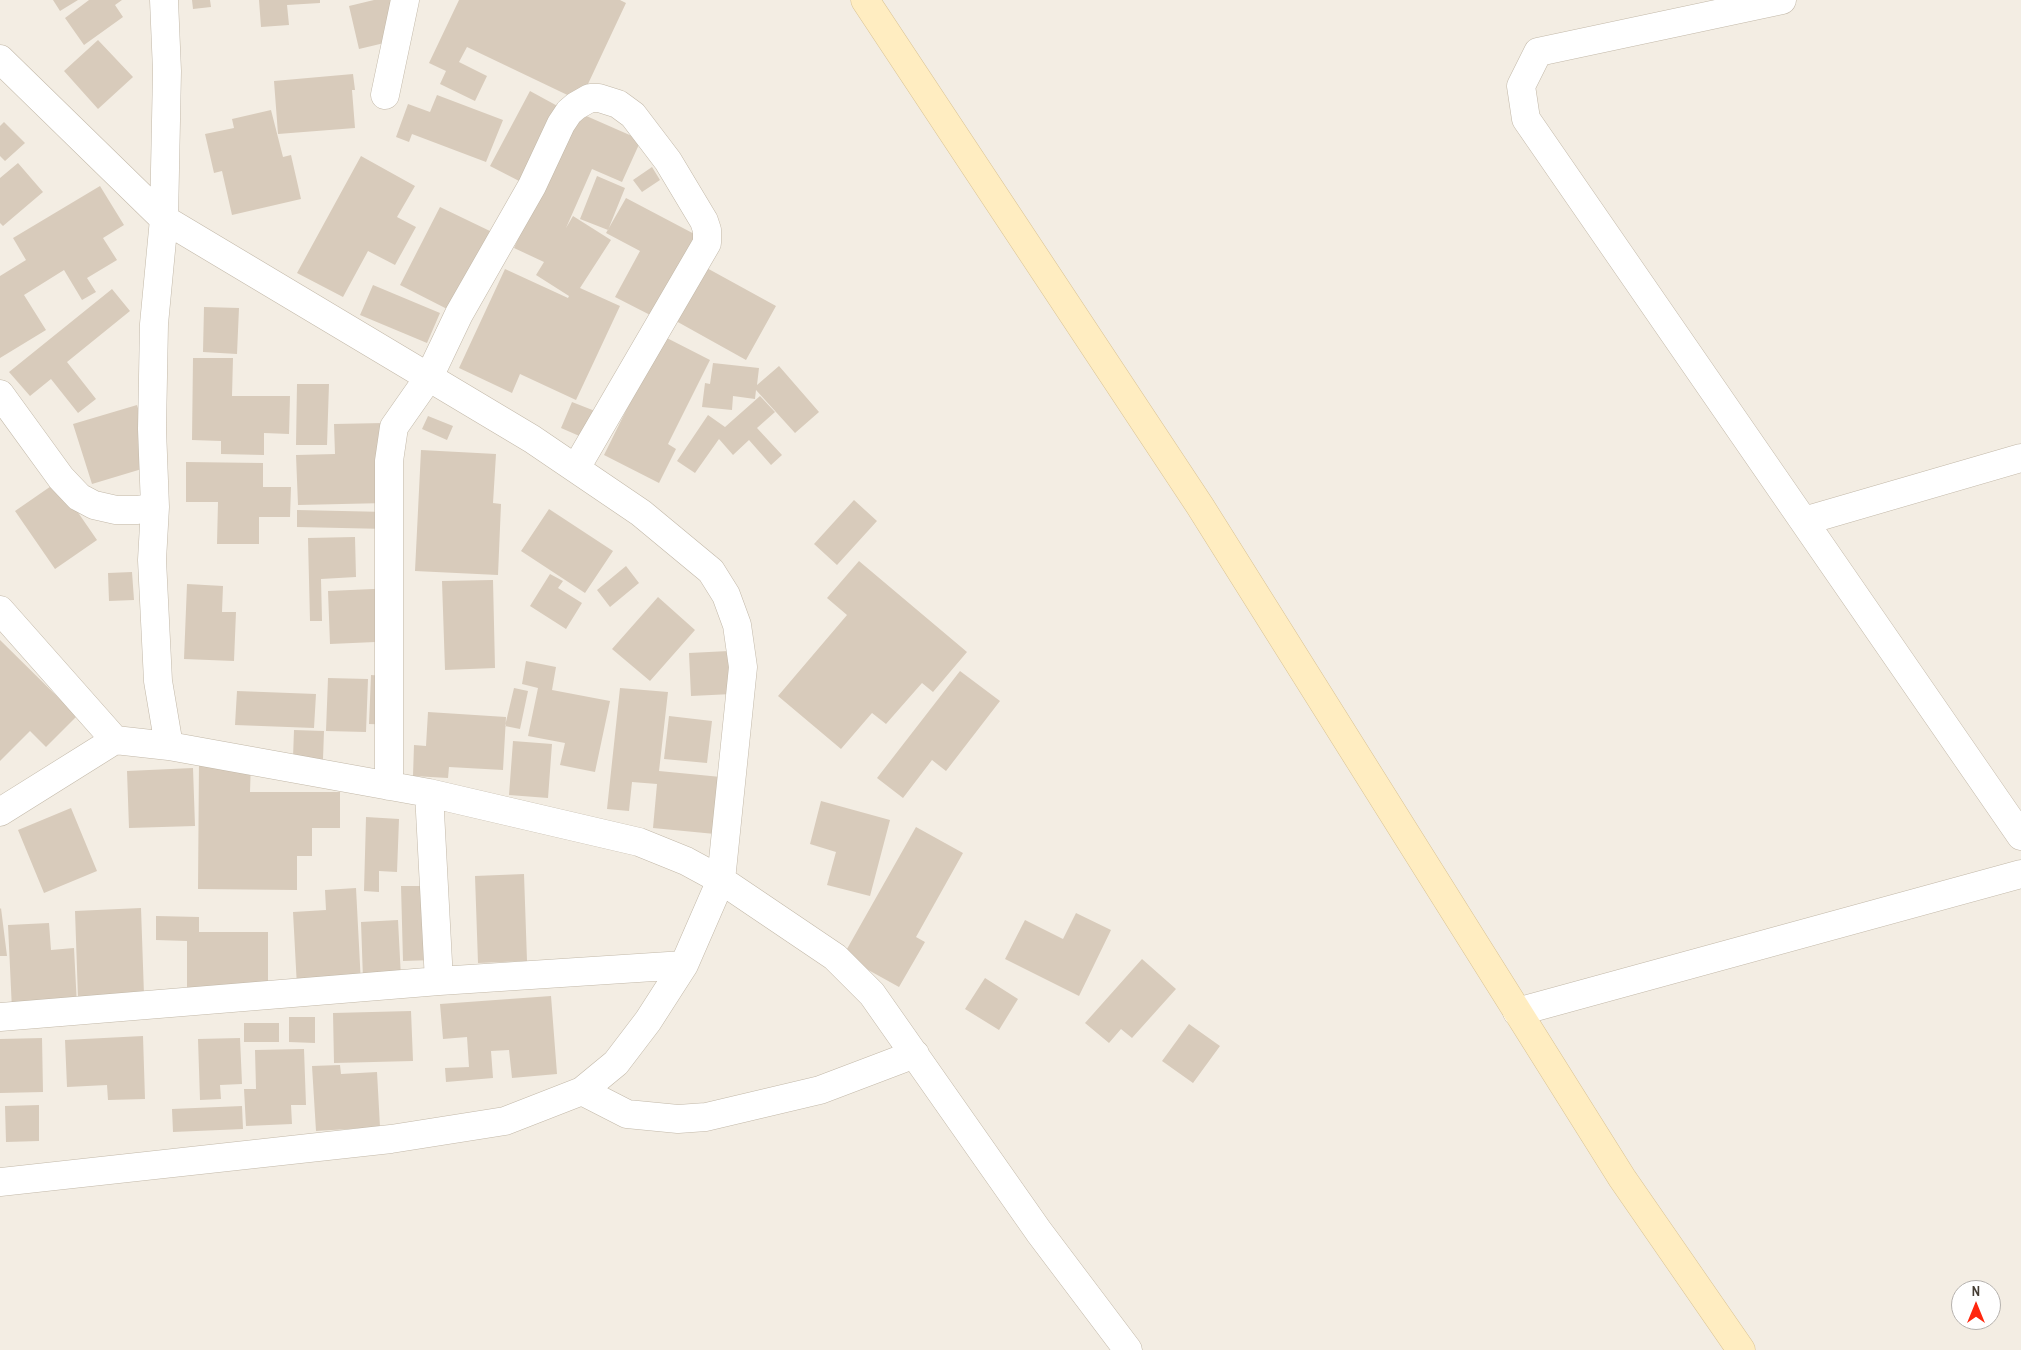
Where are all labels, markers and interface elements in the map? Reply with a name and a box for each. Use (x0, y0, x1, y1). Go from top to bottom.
north arrow (1951, 1280, 2001, 1330)
text: N (1972, 1282, 1980, 1300)

